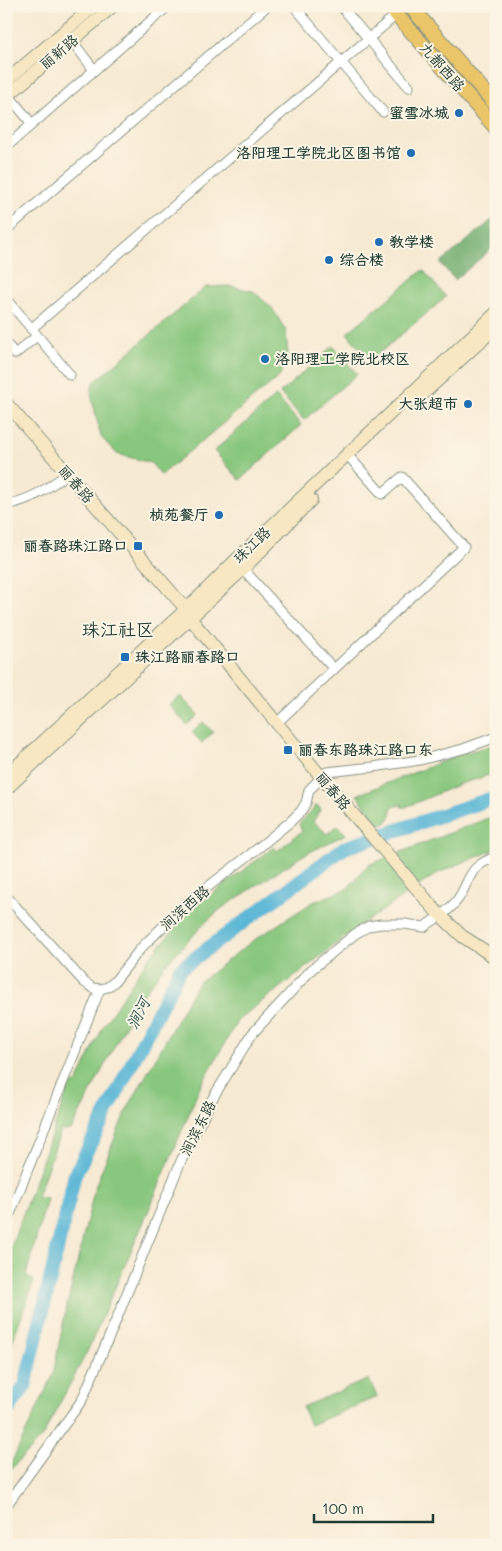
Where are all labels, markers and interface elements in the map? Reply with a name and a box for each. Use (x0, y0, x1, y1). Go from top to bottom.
street label: 丽新路 (35, 29, 82, 73)
street label: 九都西路 (416, 37, 470, 96)
place label: 蜜雪冰城 (389, 102, 449, 122)
marker: 蜜雪冰城 (453, 107, 465, 119)
place label: 洛阳理工学院北区图书馆 (236, 142, 401, 162)
marker: 洛阳理工学院北区图书馆 (405, 147, 417, 159)
place label: 教学楼 (389, 231, 434, 251)
marker: 教学楼 (373, 236, 385, 248)
place label: 综合楼 (339, 249, 384, 269)
marker: 综合楼 (323, 254, 335, 266)
place label: 洛阳理工学院北校区 (275, 348, 410, 368)
marker: 洛阳理工学院北校区 (259, 353, 271, 365)
place label: 大张超市 (398, 393, 458, 413)
marker: 大张超市 (462, 398, 474, 410)
street label: 丽春路 (54, 460, 99, 507)
place label: 桢苑餐厅 (149, 504, 209, 524)
marker: 桢苑餐厅 (213, 509, 225, 521)
street label: 珠江路 (228, 521, 274, 567)
place label: 丽春路珠江路口 (23, 535, 128, 555)
marker: 丽春路珠江路口 (132, 540, 144, 552)
district label: 珠江社区 (82, 617, 154, 641)
place label: 珠江路丽春路口 (135, 646, 240, 666)
marker: 珠江路丽春路口 (119, 651, 131, 663)
place label: 丽春东路珠江路口东 (298, 739, 433, 759)
marker: 丽春东路珠江路口东 (282, 744, 294, 756)
street label: 丽春路 (312, 767, 356, 814)
street label: 涧滨西路 (155, 880, 214, 934)
water label: 涧河 (121, 991, 156, 1032)
street label: 涧滨东路 (175, 1096, 220, 1159)
scale bar (314, 1491, 433, 1523)
text: 100 m (322, 1498, 364, 1518)

